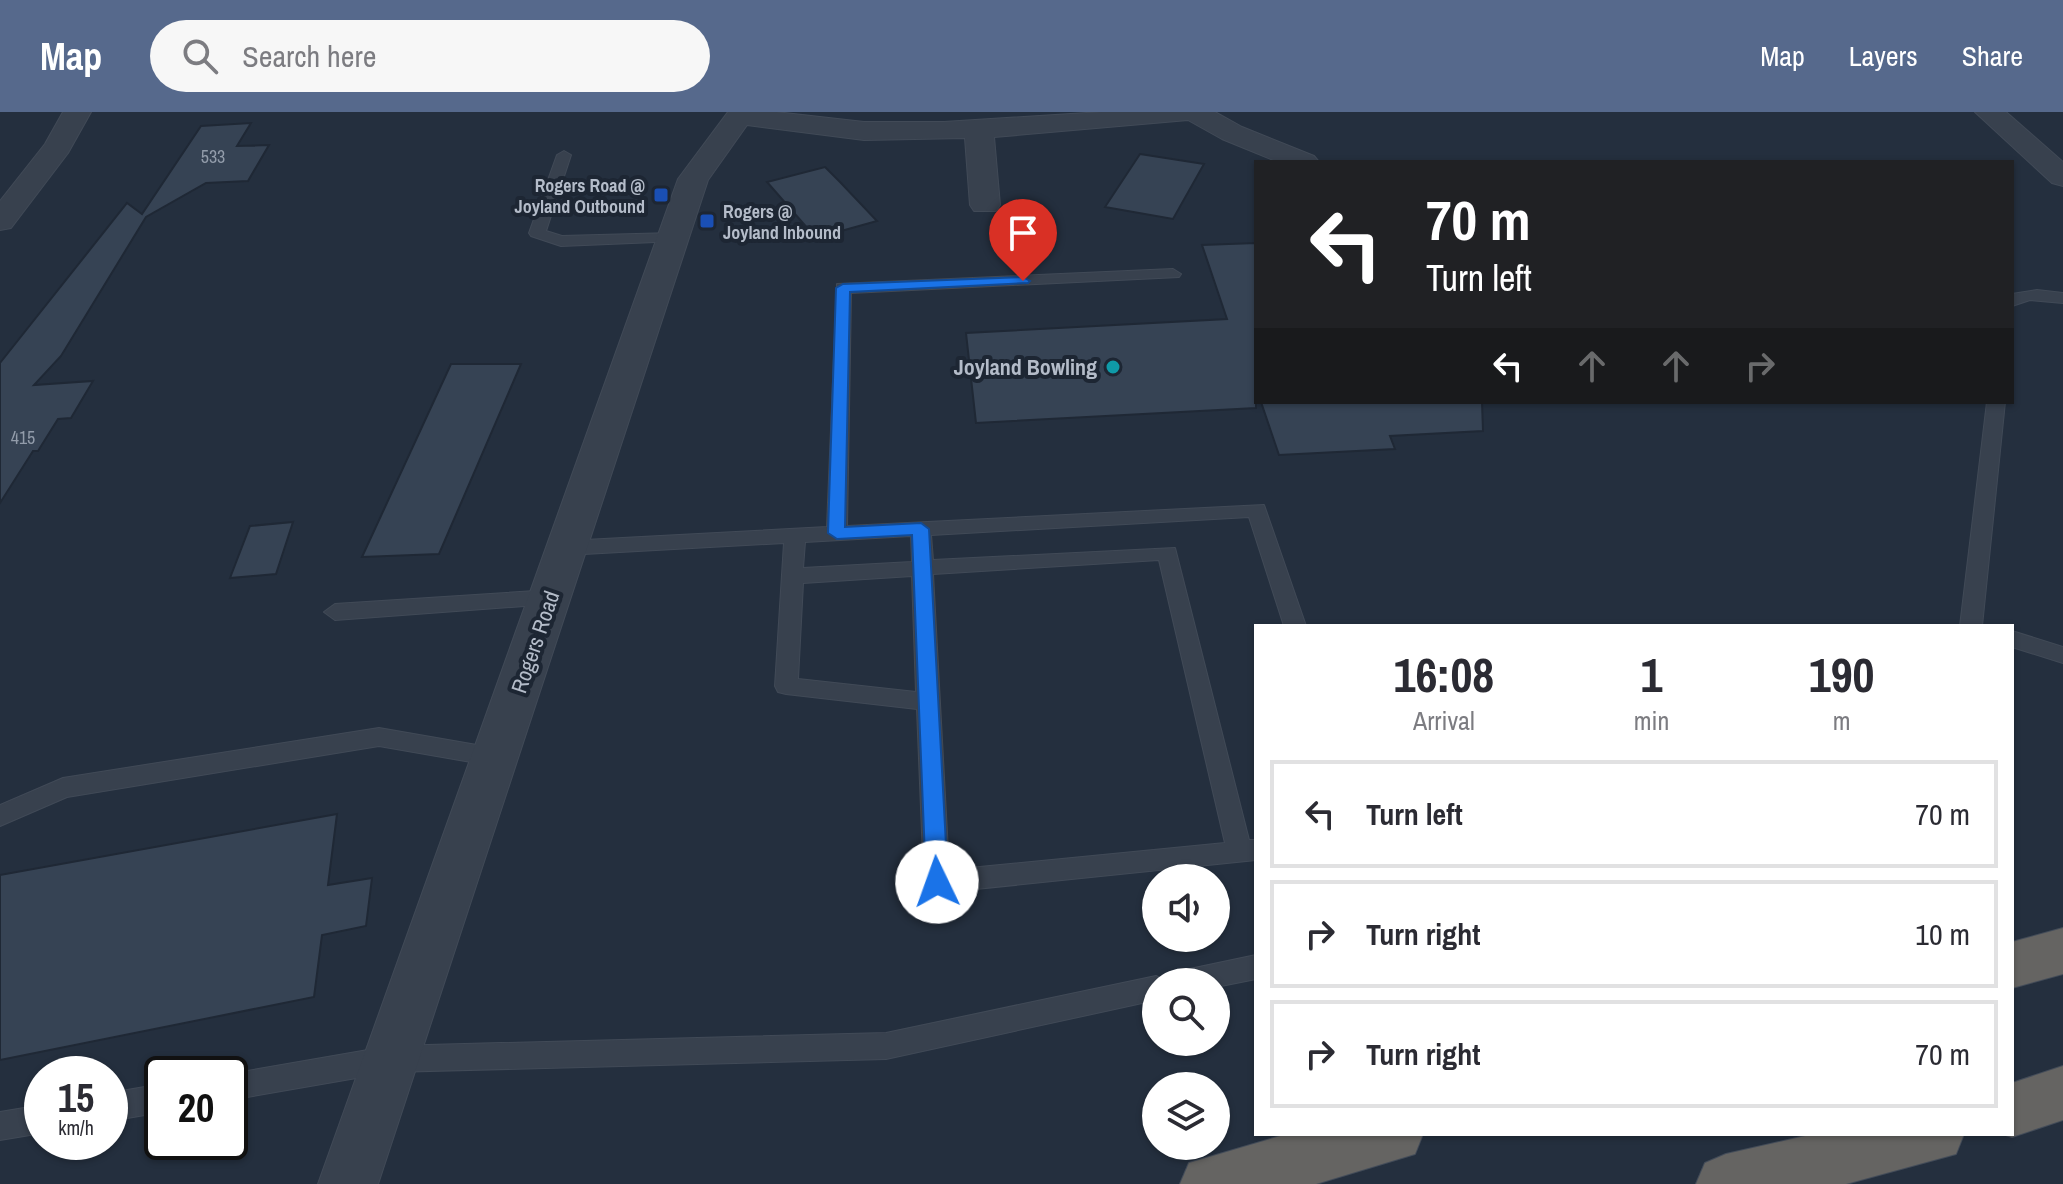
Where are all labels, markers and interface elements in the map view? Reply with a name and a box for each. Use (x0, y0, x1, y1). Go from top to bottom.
search box (150, 20, 710, 92)
text: Map (40, 31, 102, 82)
icon: search (178, 34, 222, 78)
text: Search here (242, 36, 376, 76)
text: Map (1760, 37, 1805, 75)
text: Layers (1849, 37, 1918, 75)
text: Share (1962, 37, 2023, 75)
house number: 533 (201, 144, 225, 169)
place label: Rogers Road @ Joyland Outbound (515, 173, 645, 219)
text: 70 m (1426, 182, 1531, 257)
marker: Rogers Road @ Joyland Outbound (652, 186, 670, 204)
icon: left (1294, 192, 1398, 296)
place label: Rogers @ Joyland Inbound (723, 199, 841, 245)
pin (989, 199, 1057, 281)
icon: arrive (1001, 211, 1045, 255)
marker: Rogers @ Joyland Inbound (698, 212, 716, 230)
text: Turn left (1426, 254, 1532, 302)
icon: left (1486, 344, 1530, 388)
icon: ahead (1570, 344, 1614, 388)
icon: ahead (1654, 344, 1698, 388)
icon: right (1738, 344, 1782, 388)
place label: Joyland Bowling (954, 352, 1097, 382)
marker: Joyland Bowling (1104, 358, 1122, 376)
house number: 415 (11, 425, 35, 450)
street label: Rogers Road (504, 587, 566, 697)
text: 16:08 (1394, 642, 1494, 707)
text: 1 (1641, 642, 1662, 707)
text: 190 (1809, 642, 1874, 707)
text: Arrival (1413, 703, 1475, 738)
text: min (1634, 703, 1669, 738)
text: m (1833, 703, 1851, 738)
icon: left (1298, 792, 1342, 836)
text: Turn left (1366, 794, 1463, 834)
text: 70 m (1915, 794, 1970, 834)
position arrow (895, 840, 979, 924)
map controls (1142, 864, 1230, 1160)
button: sound (1142, 864, 1230, 952)
icon: right (1298, 912, 1342, 956)
text: Turn right (1366, 914, 1480, 954)
text: 10 m (1915, 914, 1970, 954)
button: search (1142, 968, 1230, 1056)
icon: right (1298, 1032, 1342, 1076)
text: Turn right (1366, 1034, 1480, 1074)
text: 70 m (1915, 1034, 1970, 1074)
speed limit sign: 20 (144, 1056, 248, 1160)
text: 15 (58, 1071, 94, 1124)
button: layers (1142, 1072, 1230, 1160)
text: km/h (58, 1114, 94, 1141)

